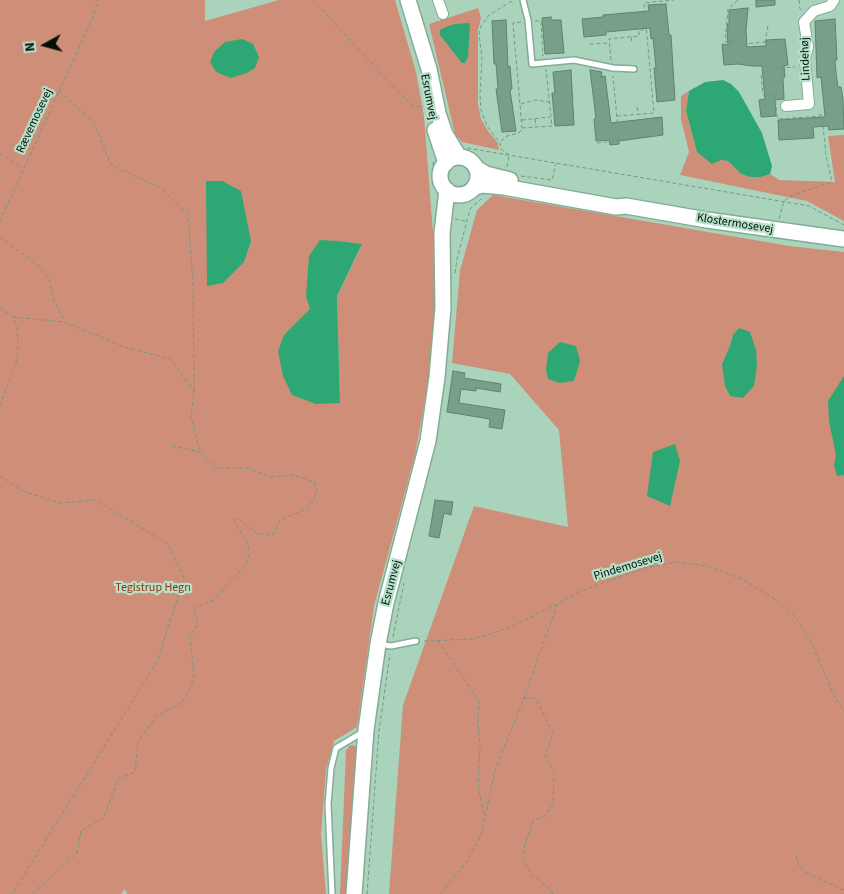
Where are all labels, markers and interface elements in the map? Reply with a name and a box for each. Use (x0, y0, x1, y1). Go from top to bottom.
north arrow (20, 20, 70, 70)
street label: Lindehøj (798, 37, 814, 81)
text: N (20, 41, 41, 53)
street label: Esrumvej (416, 73, 440, 121)
street label: Rævemosevej (14, 86, 56, 156)
street label: Klostermosevej (696, 211, 774, 237)
street label: Pindemosevej (592, 550, 664, 584)
street label: Esrumvej (379, 559, 405, 607)
park label: Teglstrup Hegn (115, 581, 191, 595)

